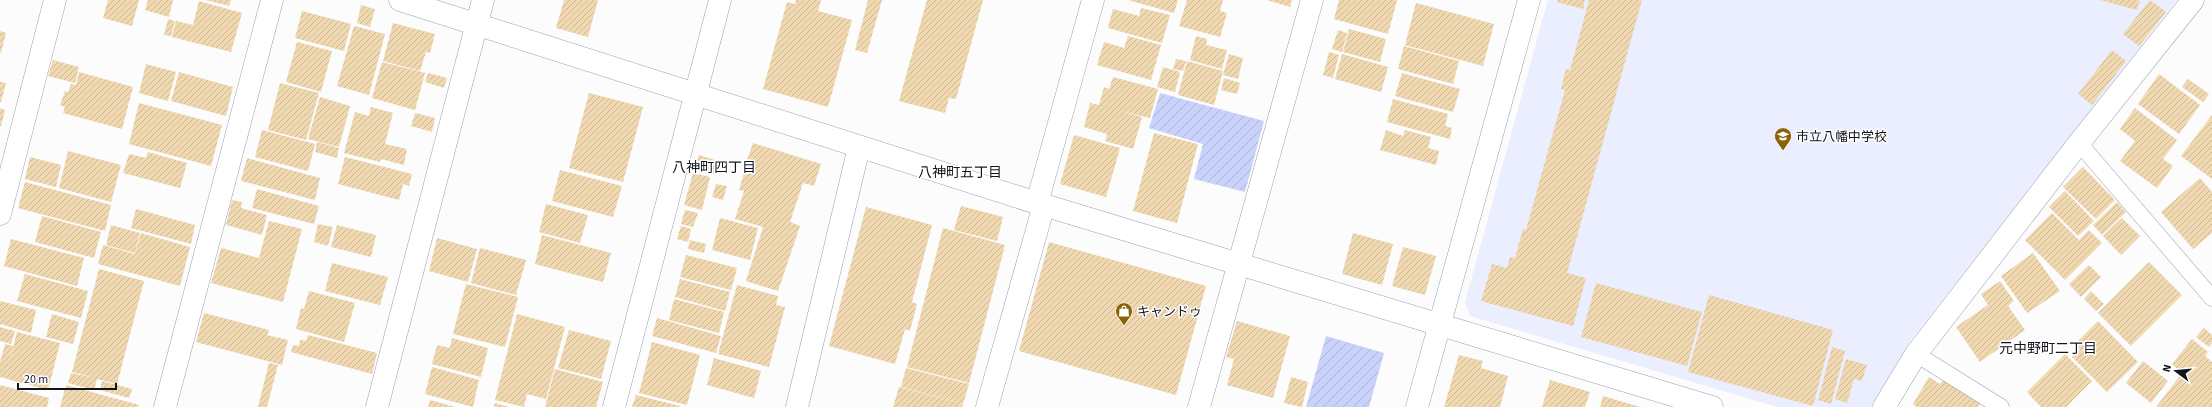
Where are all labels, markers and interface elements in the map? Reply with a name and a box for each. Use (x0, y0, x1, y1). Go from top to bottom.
school or university icon: 市立八幡中学校 (1773, 126, 1793, 151)
place label: 市立八幡中学校 (1796, 128, 1887, 146)
district label: 八神町四丁目 (672, 158, 756, 178)
district label: 八神町五丁目 (918, 163, 1002, 183)
shop icon: キャンドゥ (1114, 301, 1134, 326)
place label: キャンドゥ (1137, 303, 1202, 321)
district label: 元中野町二丁目 (1999, 339, 2097, 359)
north arrow (2156, 351, 2196, 391)
text: N (2159, 363, 2175, 374)
scale bar (18, 365, 116, 391)
text: 20 m (24, 371, 48, 388)

